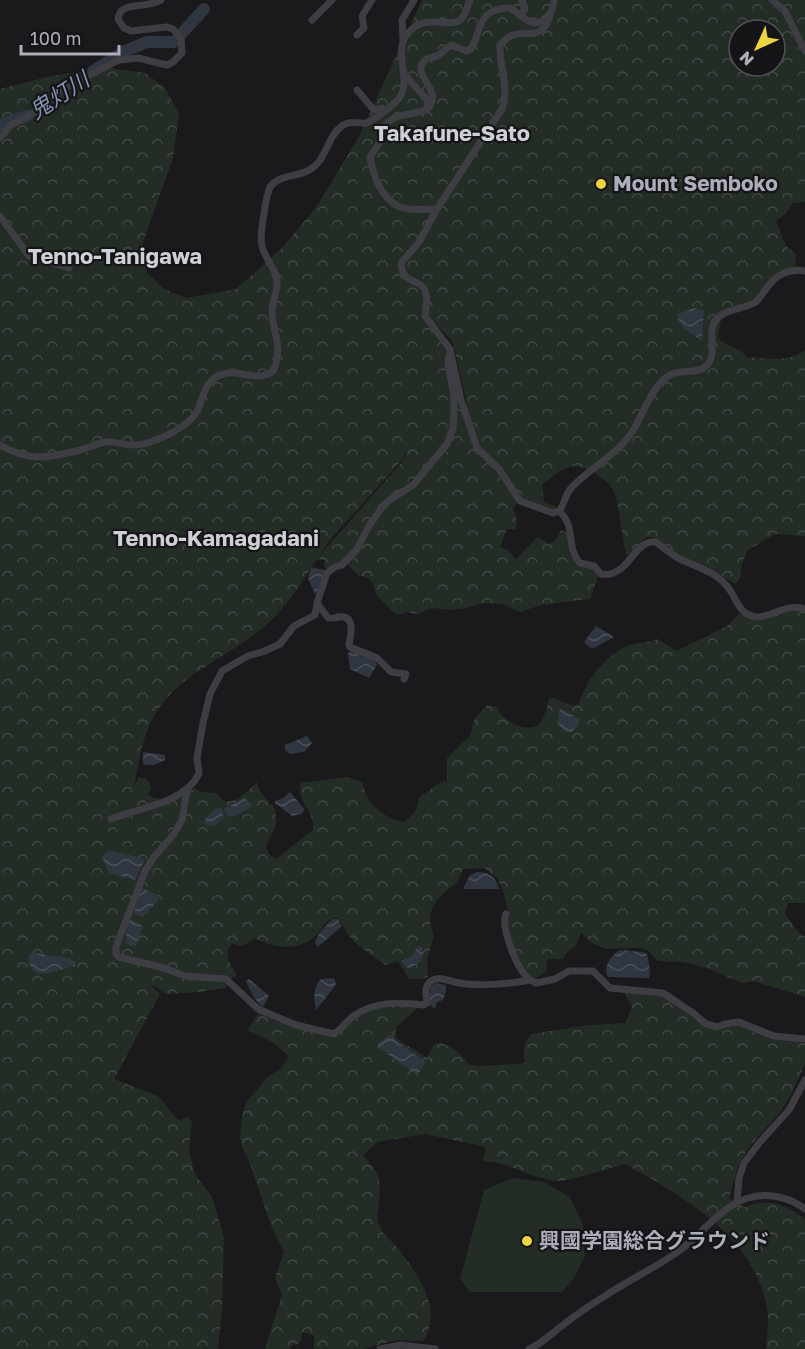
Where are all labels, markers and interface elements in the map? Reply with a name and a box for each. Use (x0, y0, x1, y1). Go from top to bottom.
scale bar (21, 18, 118, 56)
north arrow (727, 18, 787, 78)
text: 100 m (30, 27, 81, 49)
text: N (735, 47, 758, 70)
water label: 鬼灯川 (24, 64, 95, 124)
district label: Takafune-Sato (374, 119, 530, 146)
place label: Mount Semboko (613, 170, 778, 196)
marker: Mount Semboko (594, 177, 608, 191)
district label: Tenno-Tanigawa (28, 242, 202, 269)
district label: Tenno-Kamagadani (113, 524, 319, 551)
place label: 興國学園総合グラウンド (539, 1227, 770, 1253)
marker: 興國学園総合グラウンド (520, 1234, 534, 1248)

